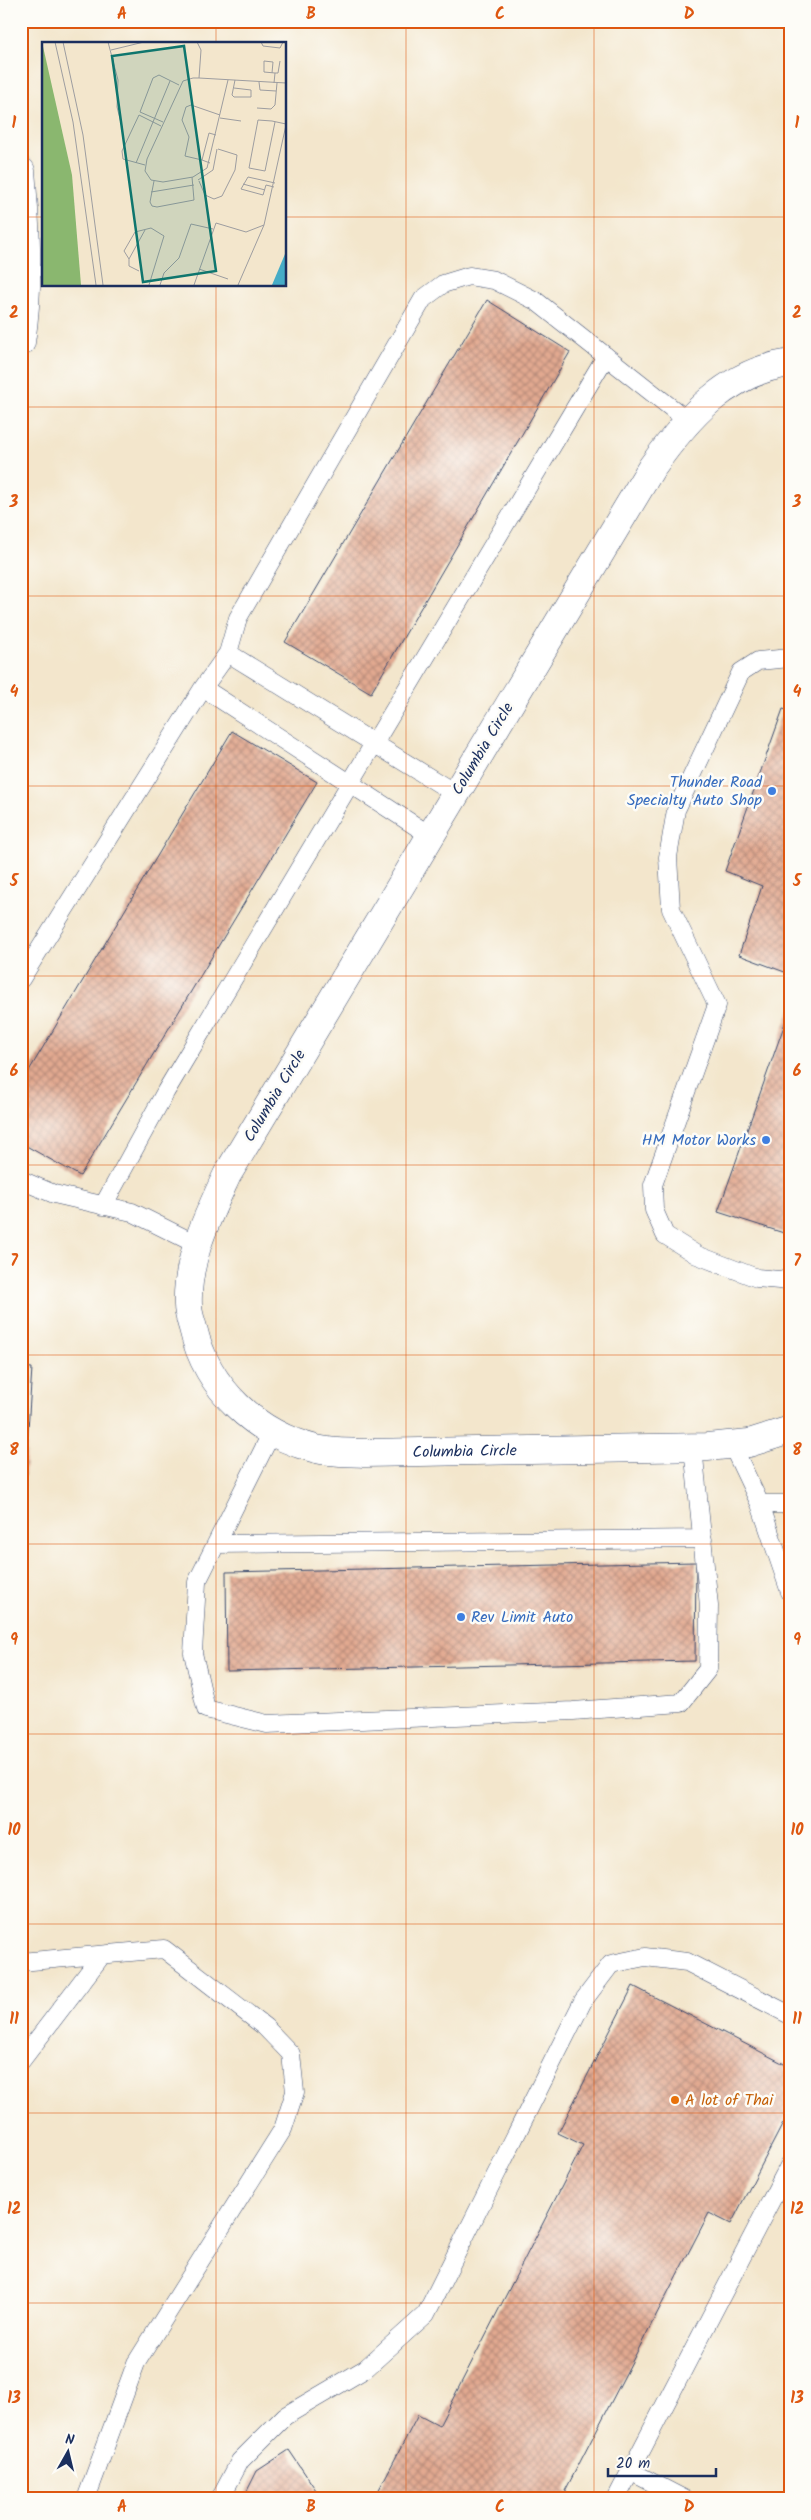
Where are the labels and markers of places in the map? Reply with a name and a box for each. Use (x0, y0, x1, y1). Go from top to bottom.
place label: Thunder Road Specialty Auto Shop (627, 770, 763, 813)
marker: Thunder Road Specialty Auto Shop (766, 785, 778, 797)
place label: HM Motor Works (642, 1128, 756, 1153)
marker: HM Motor Works (760, 1134, 772, 1146)
place label: Rev Limit Auto (471, 1605, 573, 1630)
marker: Rev Limit Auto (455, 1611, 467, 1623)
place label: A lot of Thai (685, 2088, 774, 2113)
marker: A lot of Thai (669, 2094, 681, 2106)

